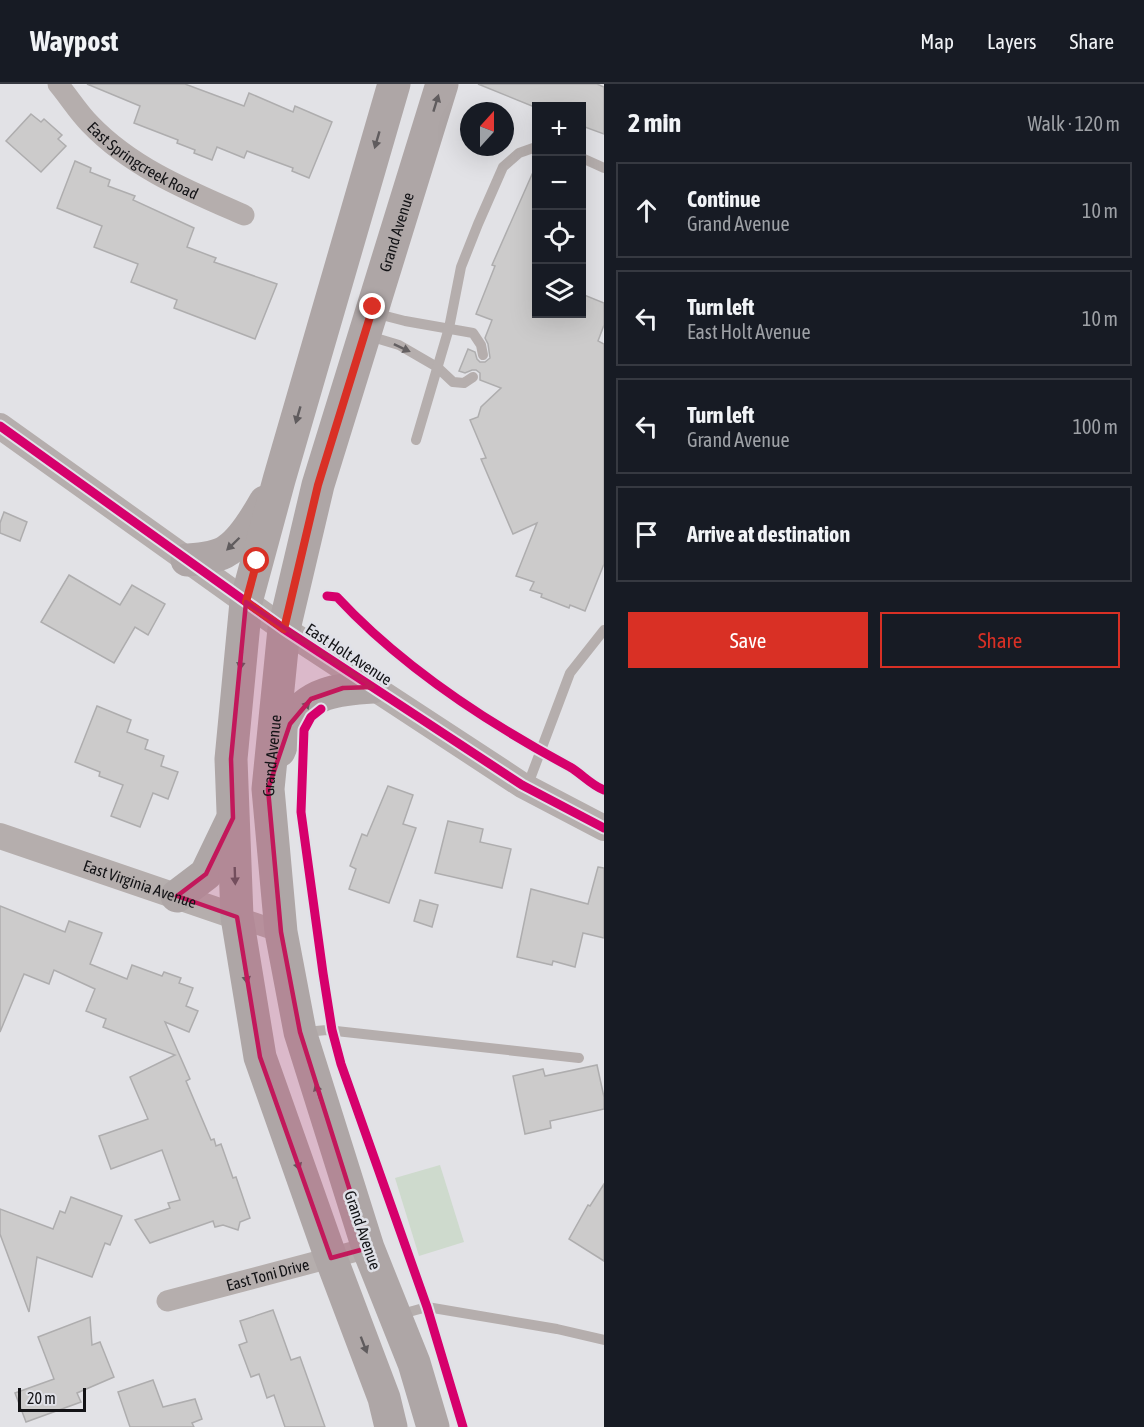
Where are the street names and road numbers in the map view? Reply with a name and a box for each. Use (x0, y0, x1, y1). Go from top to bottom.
street label: East Springcreek Road (84, 118, 201, 203)
street label: Grand Avenue (375, 190, 417, 274)
street label: East Holt Avenue (303, 620, 395, 688)
street label: Grand Avenue (259, 714, 284, 797)
street label: East Virginia Avenue (81, 856, 199, 912)
street label: Grand Avenue (341, 1188, 385, 1272)
street label: East Toni Drive (224, 1255, 311, 1294)

